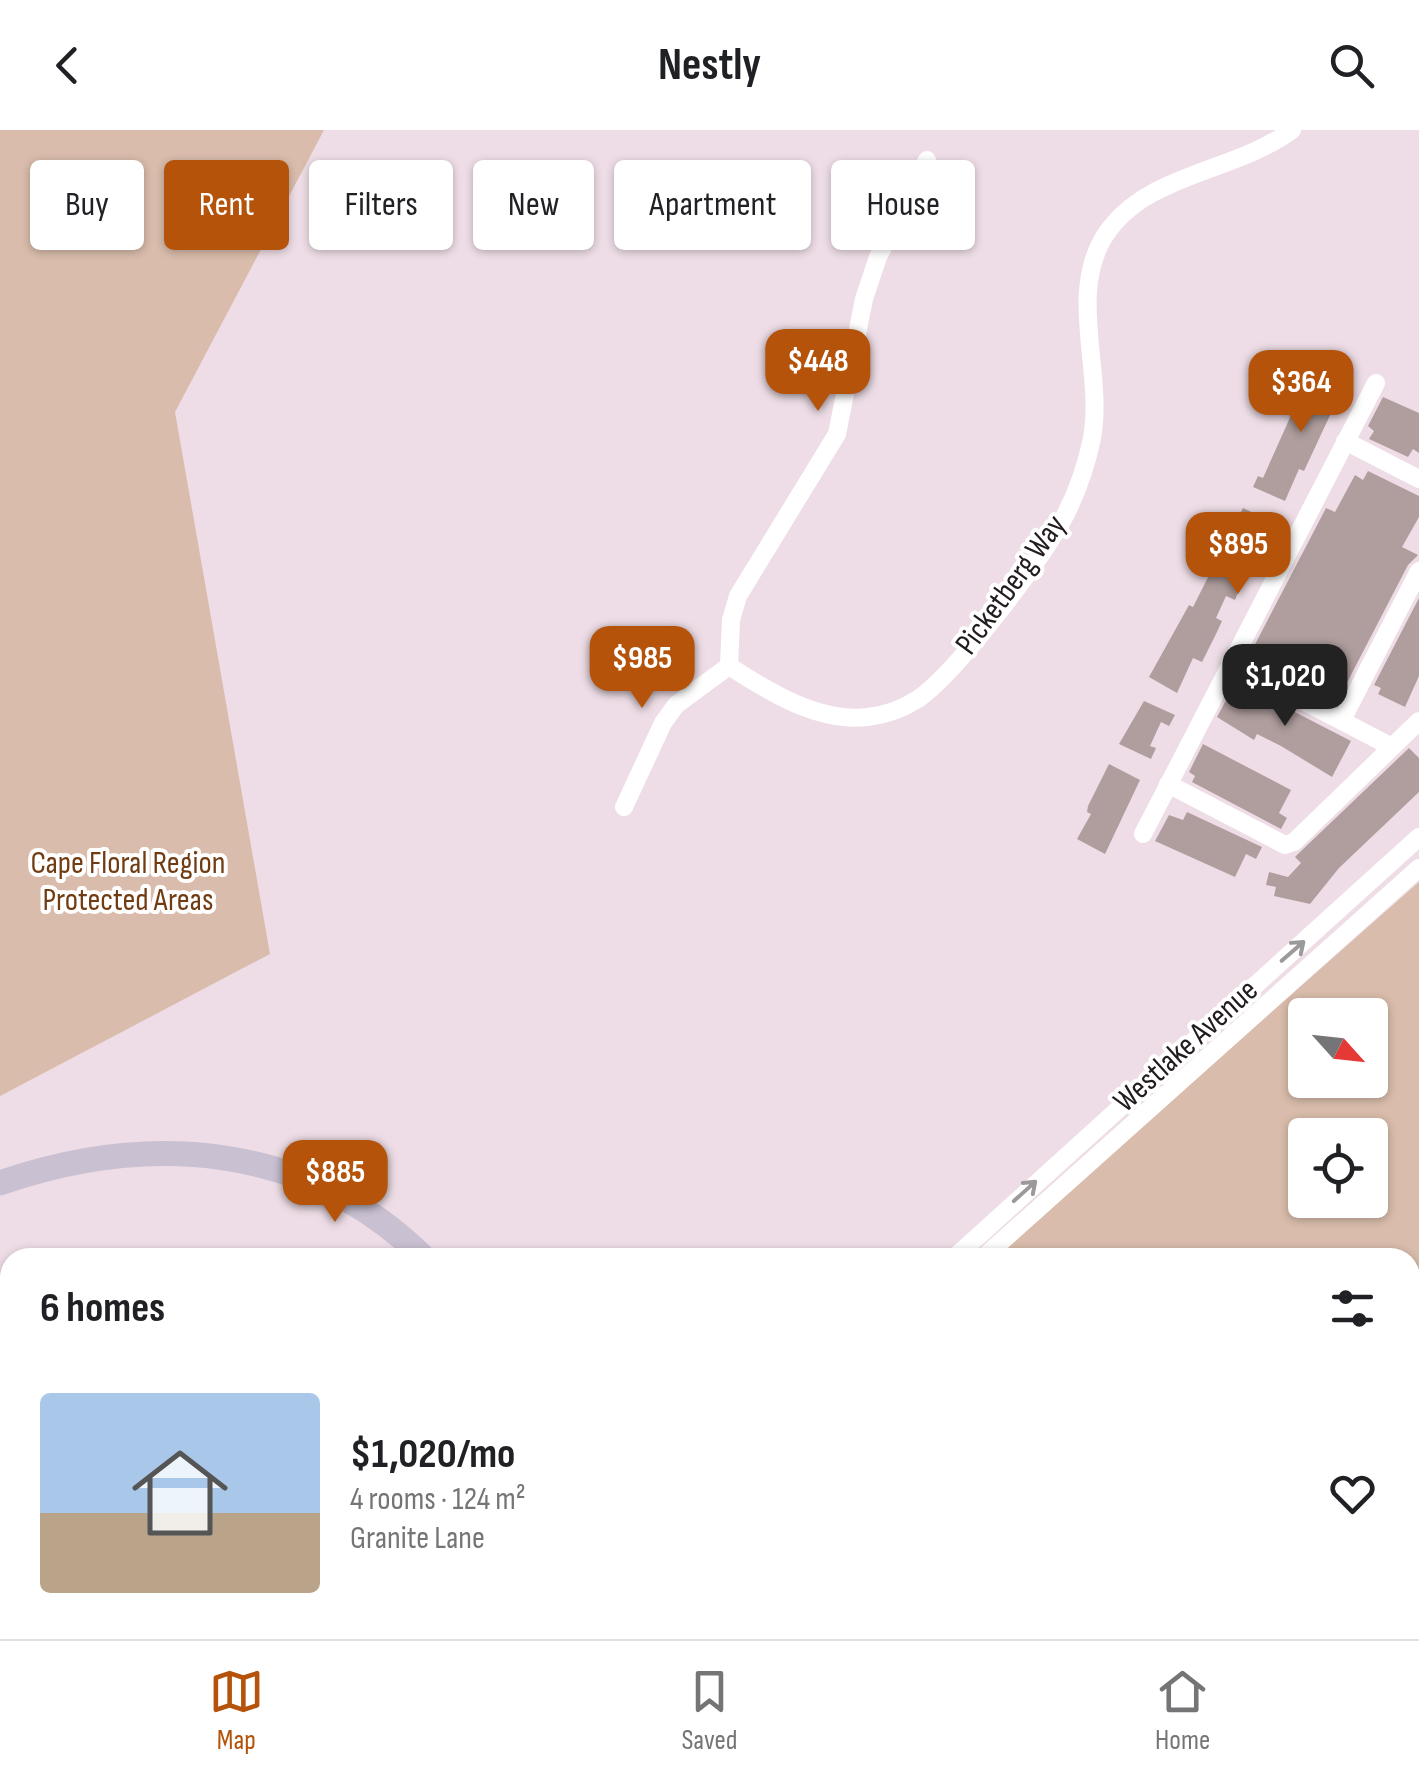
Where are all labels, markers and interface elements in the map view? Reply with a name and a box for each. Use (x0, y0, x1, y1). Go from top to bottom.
icon: back (40, 38, 95, 93)
text: Nestly (658, 38, 761, 93)
icon: search (1324, 38, 1379, 93)
chip: Buy (30, 160, 144, 250)
chip: Rent (164, 160, 289, 250)
chip: Filters (309, 160, 453, 250)
chip: New (473, 160, 594, 250)
chip: Apartment (614, 160, 811, 250)
chip: House (831, 160, 975, 250)
pin: $448 (759, 329, 877, 414)
text: $448 (787, 342, 849, 381)
pin: $364 (1242, 350, 1360, 435)
text: $364 (1271, 363, 1332, 402)
street label: Picketberg Way (947, 508, 1075, 662)
pin: $895 (1179, 512, 1297, 597)
text: $895 (1208, 525, 1268, 564)
pin: $985 (583, 626, 701, 711)
text: $985 (612, 639, 672, 678)
pin: $1,020 (1204, 644, 1366, 729)
text: $1,020 (1244, 657, 1326, 696)
park label: Cape Floral Region Protected Areas (31, 844, 225, 920)
one-way arrow (1280, 939, 1305, 962)
street label: Westlake Avenue (1106, 971, 1266, 1121)
north arrow (1288, 998, 1388, 1098)
map controls (1288, 998, 1388, 1218)
button: locate (1288, 1118, 1388, 1218)
pin: $885 (276, 1140, 394, 1225)
text: $885 (305, 1153, 365, 1192)
one-way arrow (1012, 1179, 1037, 1202)
icon: filters (1325, 1281, 1380, 1336)
text: 6 homes (40, 1283, 165, 1334)
text: $1,020/mo (350, 1429, 515, 1480)
icon: home (120, 1433, 240, 1553)
icon: heart (1325, 1466, 1380, 1521)
text: 4 rooms · 124 m² (350, 1480, 526, 1519)
text: Granite Lane (350, 1519, 485, 1558)
tab: Map (209, 1664, 264, 1757)
tab: Saved (681, 1664, 738, 1757)
tab: Home (1155, 1664, 1210, 1757)

